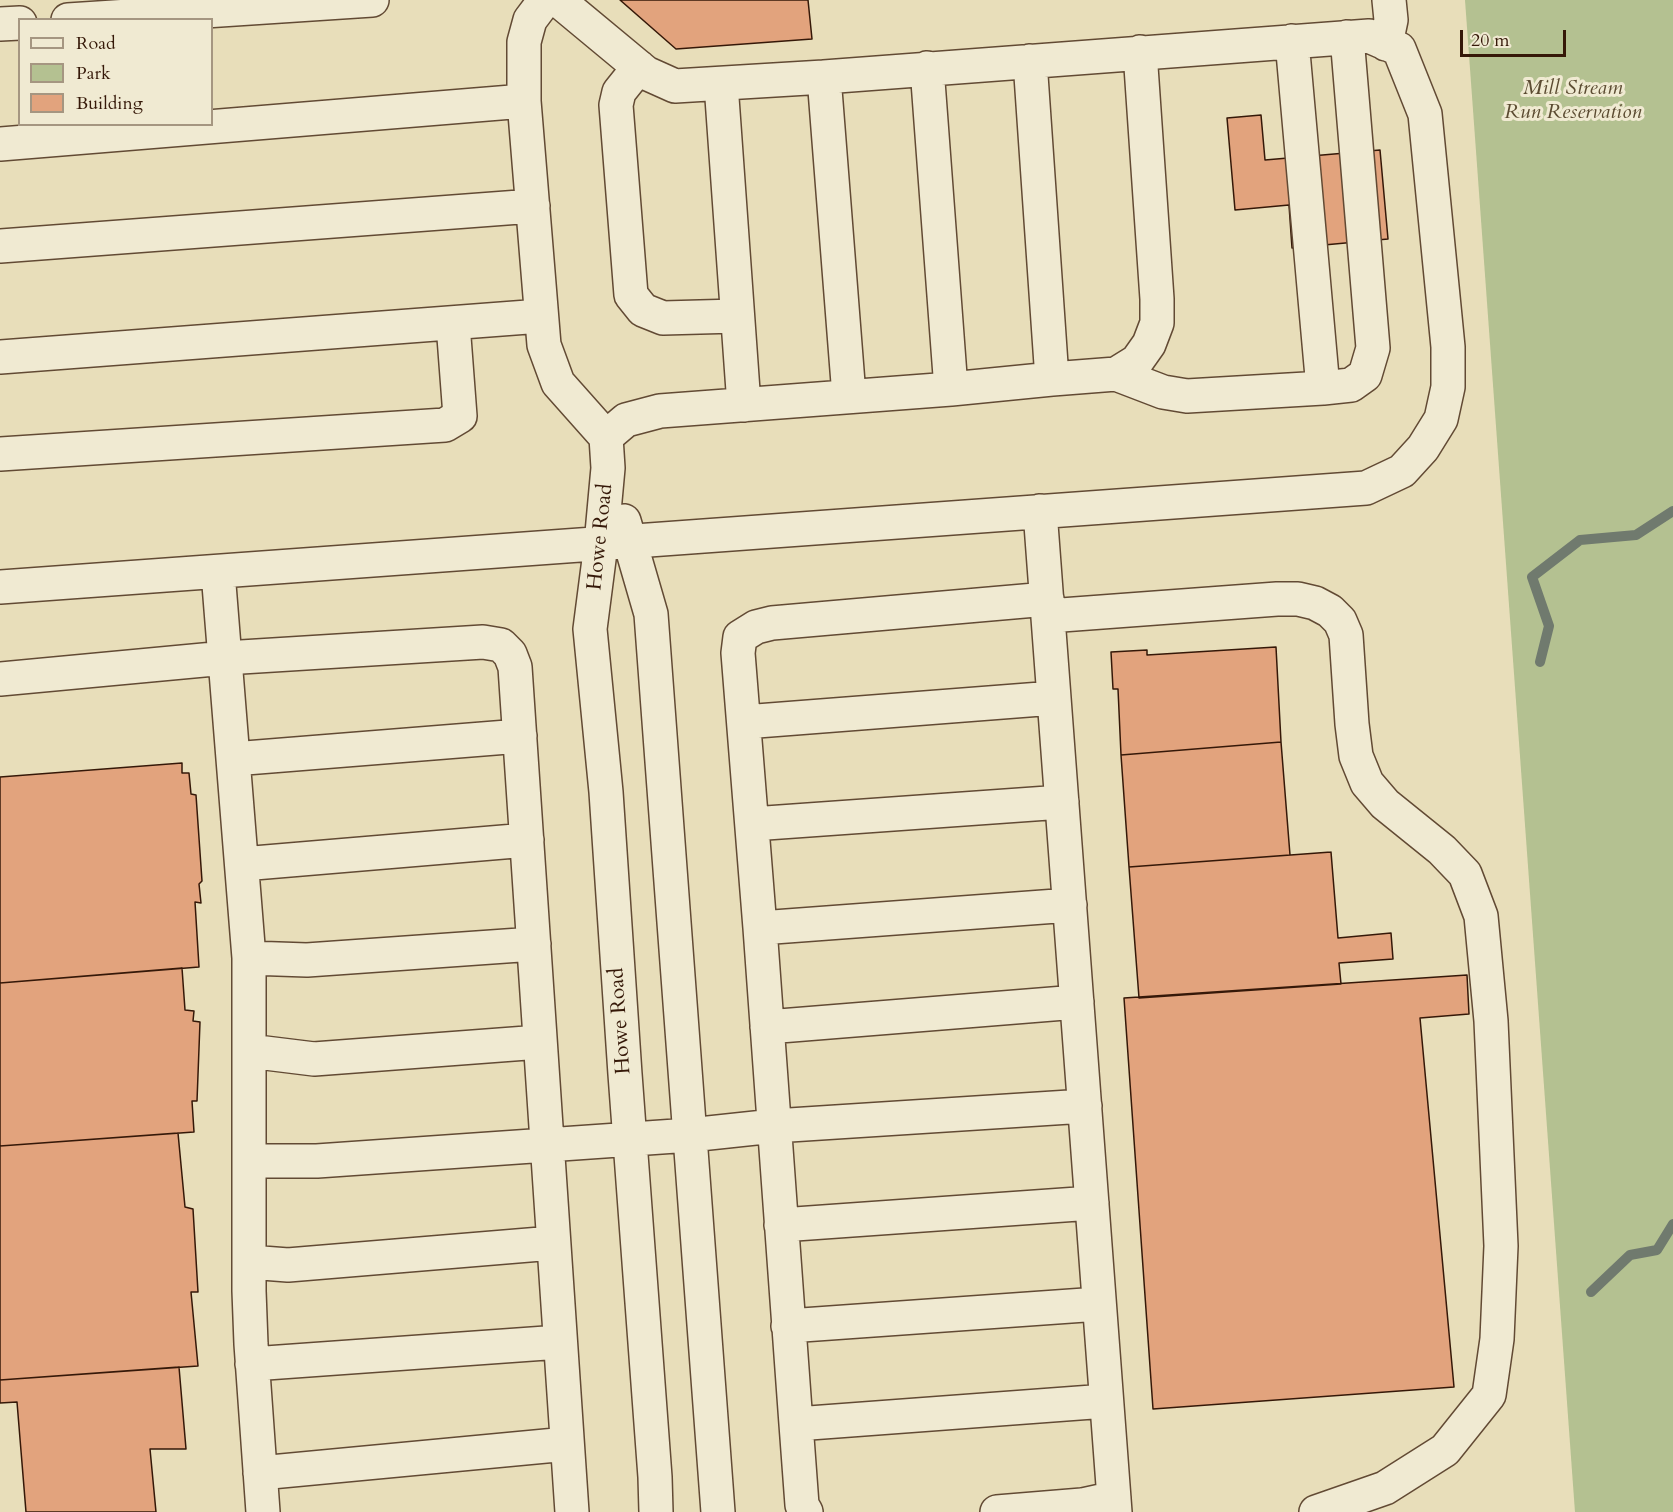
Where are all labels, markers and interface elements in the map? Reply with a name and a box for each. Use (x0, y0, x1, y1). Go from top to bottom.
legend (18, 18, 213, 126)
scale bar (1463, 18, 1570, 56)
text: 20 m (1471, 28, 1510, 53)
text: Road (76, 31, 116, 56)
text: Park (76, 61, 111, 86)
park label: Mill Stream Run Reservation (1504, 76, 1642, 126)
text: Building (76, 91, 143, 116)
street label: Howe Road (583, 482, 619, 592)
street label: Howe Road (605, 967, 637, 1075)

